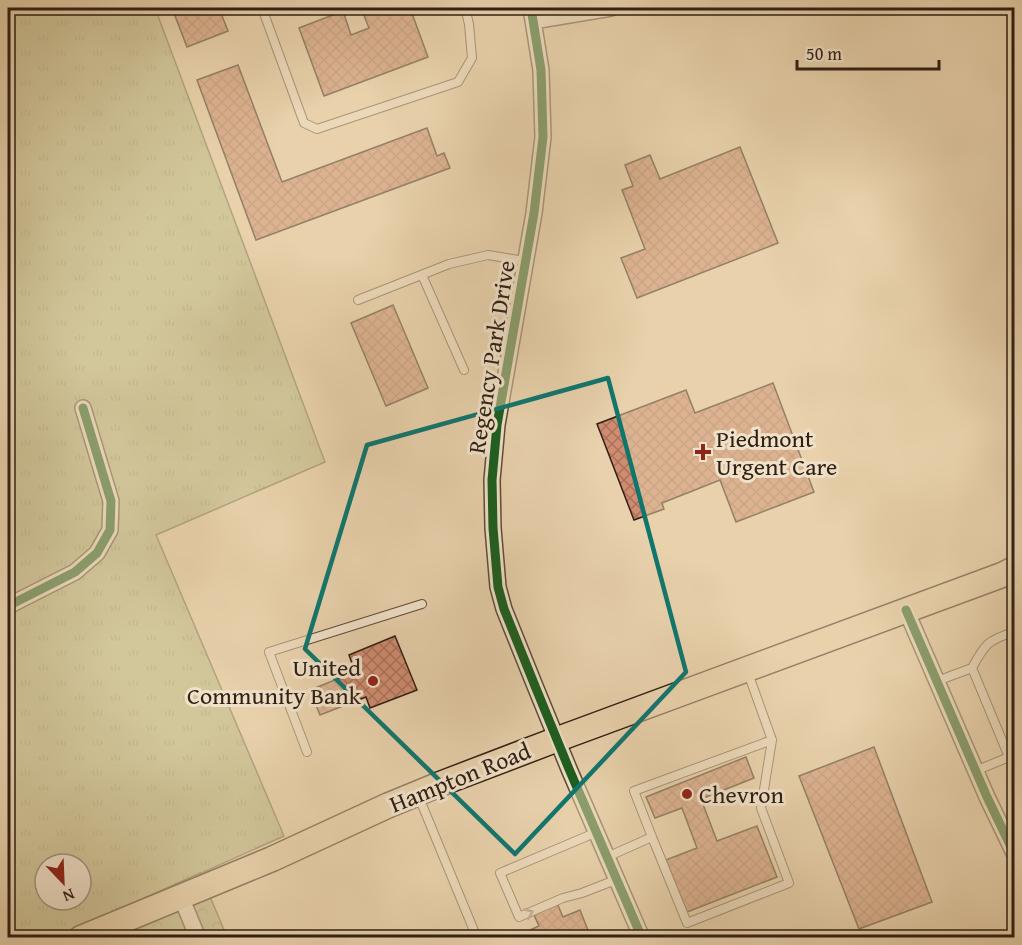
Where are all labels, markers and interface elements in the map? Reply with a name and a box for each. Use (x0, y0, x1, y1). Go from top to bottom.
scale bar (797, 33, 940, 71)
text: 50 m (806, 40, 842, 67)
street label: Regency Park Drive (458, 258, 524, 456)
place label: Piedmont Urgent Care (716, 421, 837, 484)
marker: Piedmont Urgent Care (694, 443, 712, 461)
place label: United Community Bank (187, 650, 362, 713)
marker: United Community Bank (366, 674, 380, 688)
street label: Hampton Road (384, 733, 536, 821)
place label: Chevron (699, 777, 785, 812)
marker: Chevron (680, 787, 694, 801)
north arrow (33, 852, 93, 912)
text: N (59, 883, 78, 909)
one-way arrow (522, 908, 533, 920)

